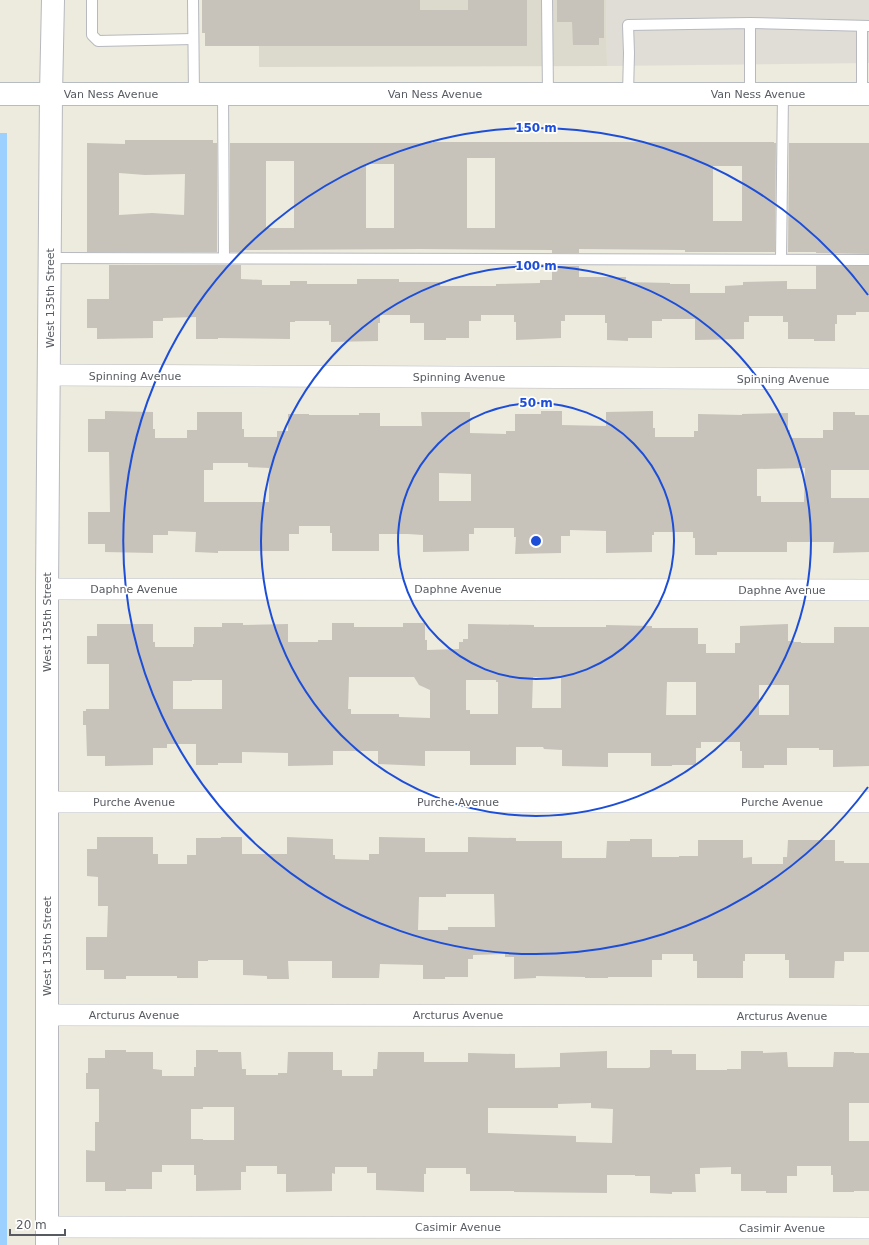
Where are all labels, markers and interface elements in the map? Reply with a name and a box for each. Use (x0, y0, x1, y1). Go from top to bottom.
street label: Van Ness Avenue (64, 88, 159, 101)
street label: Van Ness Avenue (388, 88, 483, 101)
street label: Van Ness Avenue (711, 88, 806, 101)
text: 150 m (515, 121, 557, 135)
street label: West 135th Street (44, 247, 57, 348)
text: 100 m (515, 259, 557, 273)
street label: Spinning Avenue (89, 370, 181, 383)
street label: Spinning Avenue (413, 371, 505, 384)
street label: Spinning Avenue (737, 373, 829, 386)
text: 50 m (519, 396, 553, 410)
centre of rings (529, 534, 543, 548)
street label: West 135th Street (41, 571, 54, 672)
street label: Daphne Avenue (90, 583, 178, 596)
street label: Daphne Avenue (414, 583, 502, 596)
street label: Daphne Avenue (738, 584, 826, 597)
street label: Purche Avenue (93, 796, 175, 809)
street label: Purche Avenue (417, 796, 499, 809)
street label: Purche Avenue (741, 796, 823, 809)
street label: West 135th Street (41, 895, 54, 996)
street label: Arcturus Avenue (89, 1009, 180, 1022)
street label: Arcturus Avenue (413, 1009, 504, 1022)
street label: Arcturus Avenue (737, 1010, 828, 1023)
scale bar (10, 1211, 65, 1237)
text: 20 m (16, 1218, 47, 1232)
street label: Casimir Avenue (415, 1221, 501, 1234)
street label: Casimir Avenue (739, 1222, 825, 1235)

